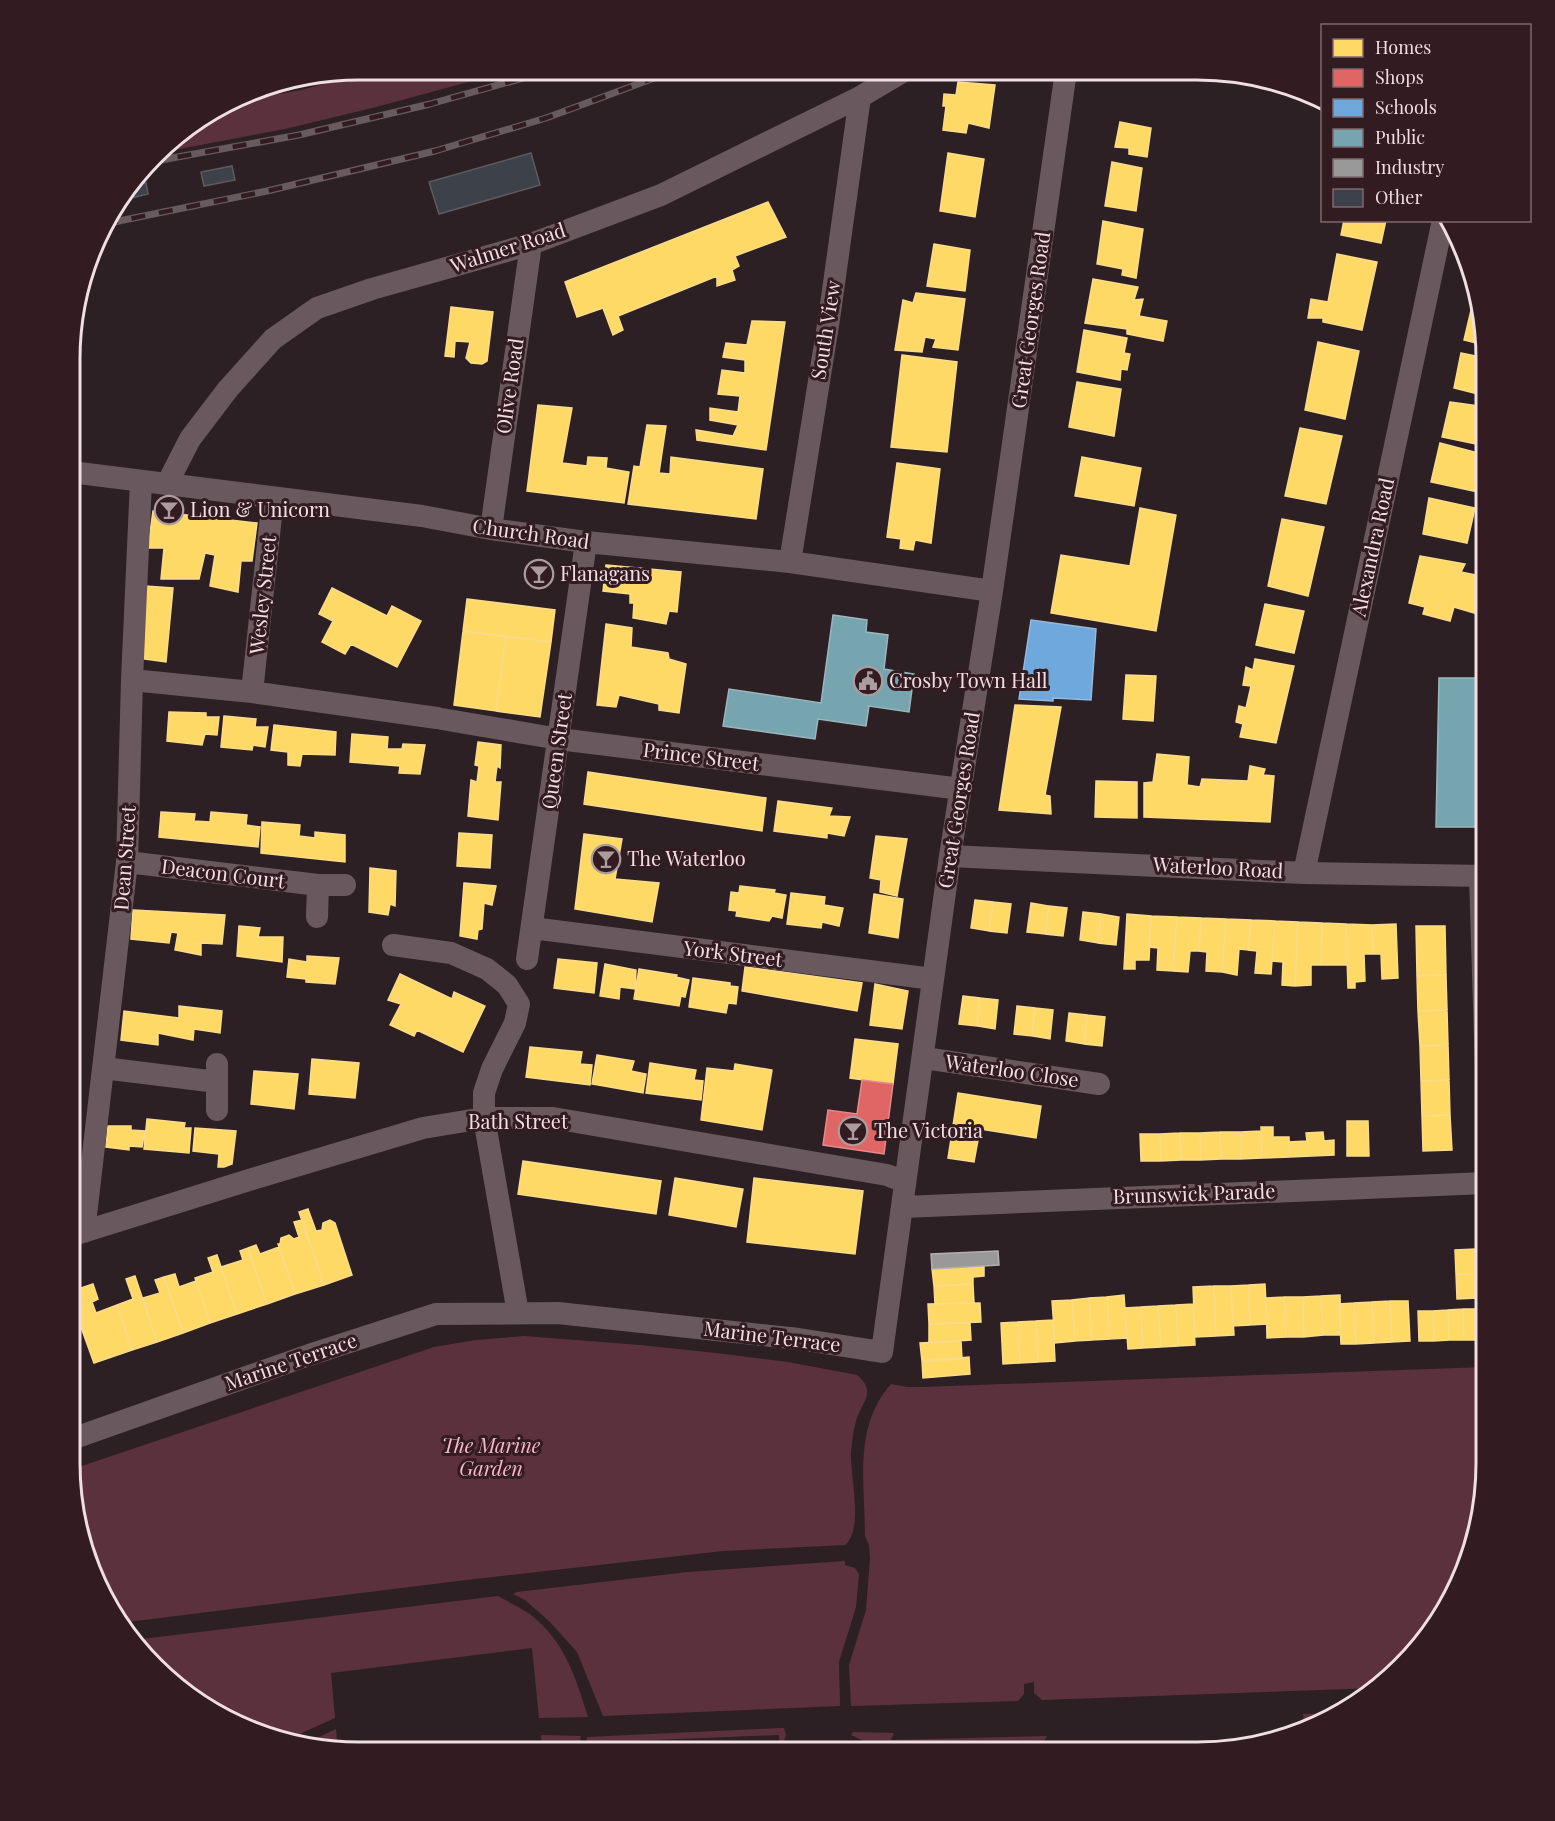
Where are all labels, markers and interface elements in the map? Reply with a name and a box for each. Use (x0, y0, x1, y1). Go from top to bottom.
legend (1321, 24, 1531, 222)
text: Homes (1375, 35, 1431, 59)
text: Shops (1375, 65, 1424, 89)
text: Schools (1375, 95, 1437, 119)
text: Public (1375, 125, 1425, 149)
text: Industry (1375, 155, 1444, 179)
text: Other (1375, 185, 1422, 209)
street label: Walmer Road (446, 215, 569, 278)
street label: Great Georges Road (1004, 229, 1055, 410)
street label: South View (803, 278, 846, 381)
street label: Olive Road (488, 336, 529, 435)
street label: Alexandra Road (1343, 475, 1399, 619)
bar icon: Lion & Unicorn (153, 494, 185, 526)
place label: Lion & Unicorn (190, 495, 330, 522)
street label: Church Road (471, 511, 592, 554)
street label: Wesley Street (242, 533, 281, 657)
bar icon: Flanagans (523, 558, 555, 590)
place label: Flanagans (560, 559, 650, 586)
public building icon: Crosby Town Hall (852, 665, 884, 697)
place label: Crosby Town Hall (889, 666, 1048, 693)
street label: Queen Street (534, 690, 577, 811)
street label: Great Georges Road (930, 709, 985, 890)
street label: Prince Street (642, 735, 762, 776)
street label: Dean Street (106, 804, 141, 911)
bar icon: The Waterloo (590, 843, 622, 875)
place label: The Waterloo (627, 844, 746, 871)
street label: Waterloo Road (1151, 850, 1284, 883)
street label: Deacon Court (160, 852, 288, 894)
street label: York Street (681, 933, 785, 972)
street label: Waterloo Close (943, 1047, 1081, 1092)
street label: Bath Street (468, 1107, 569, 1134)
bar icon: The Victoria (837, 1115, 869, 1147)
place label: The Victoria (874, 1116, 983, 1143)
street label: Brunswick Parade (1112, 1176, 1276, 1209)
street label: Marine Terrace (702, 1314, 842, 1357)
street label: Marine Terrace (221, 1325, 360, 1396)
park label: The Marine Garden (442, 1431, 541, 1481)

